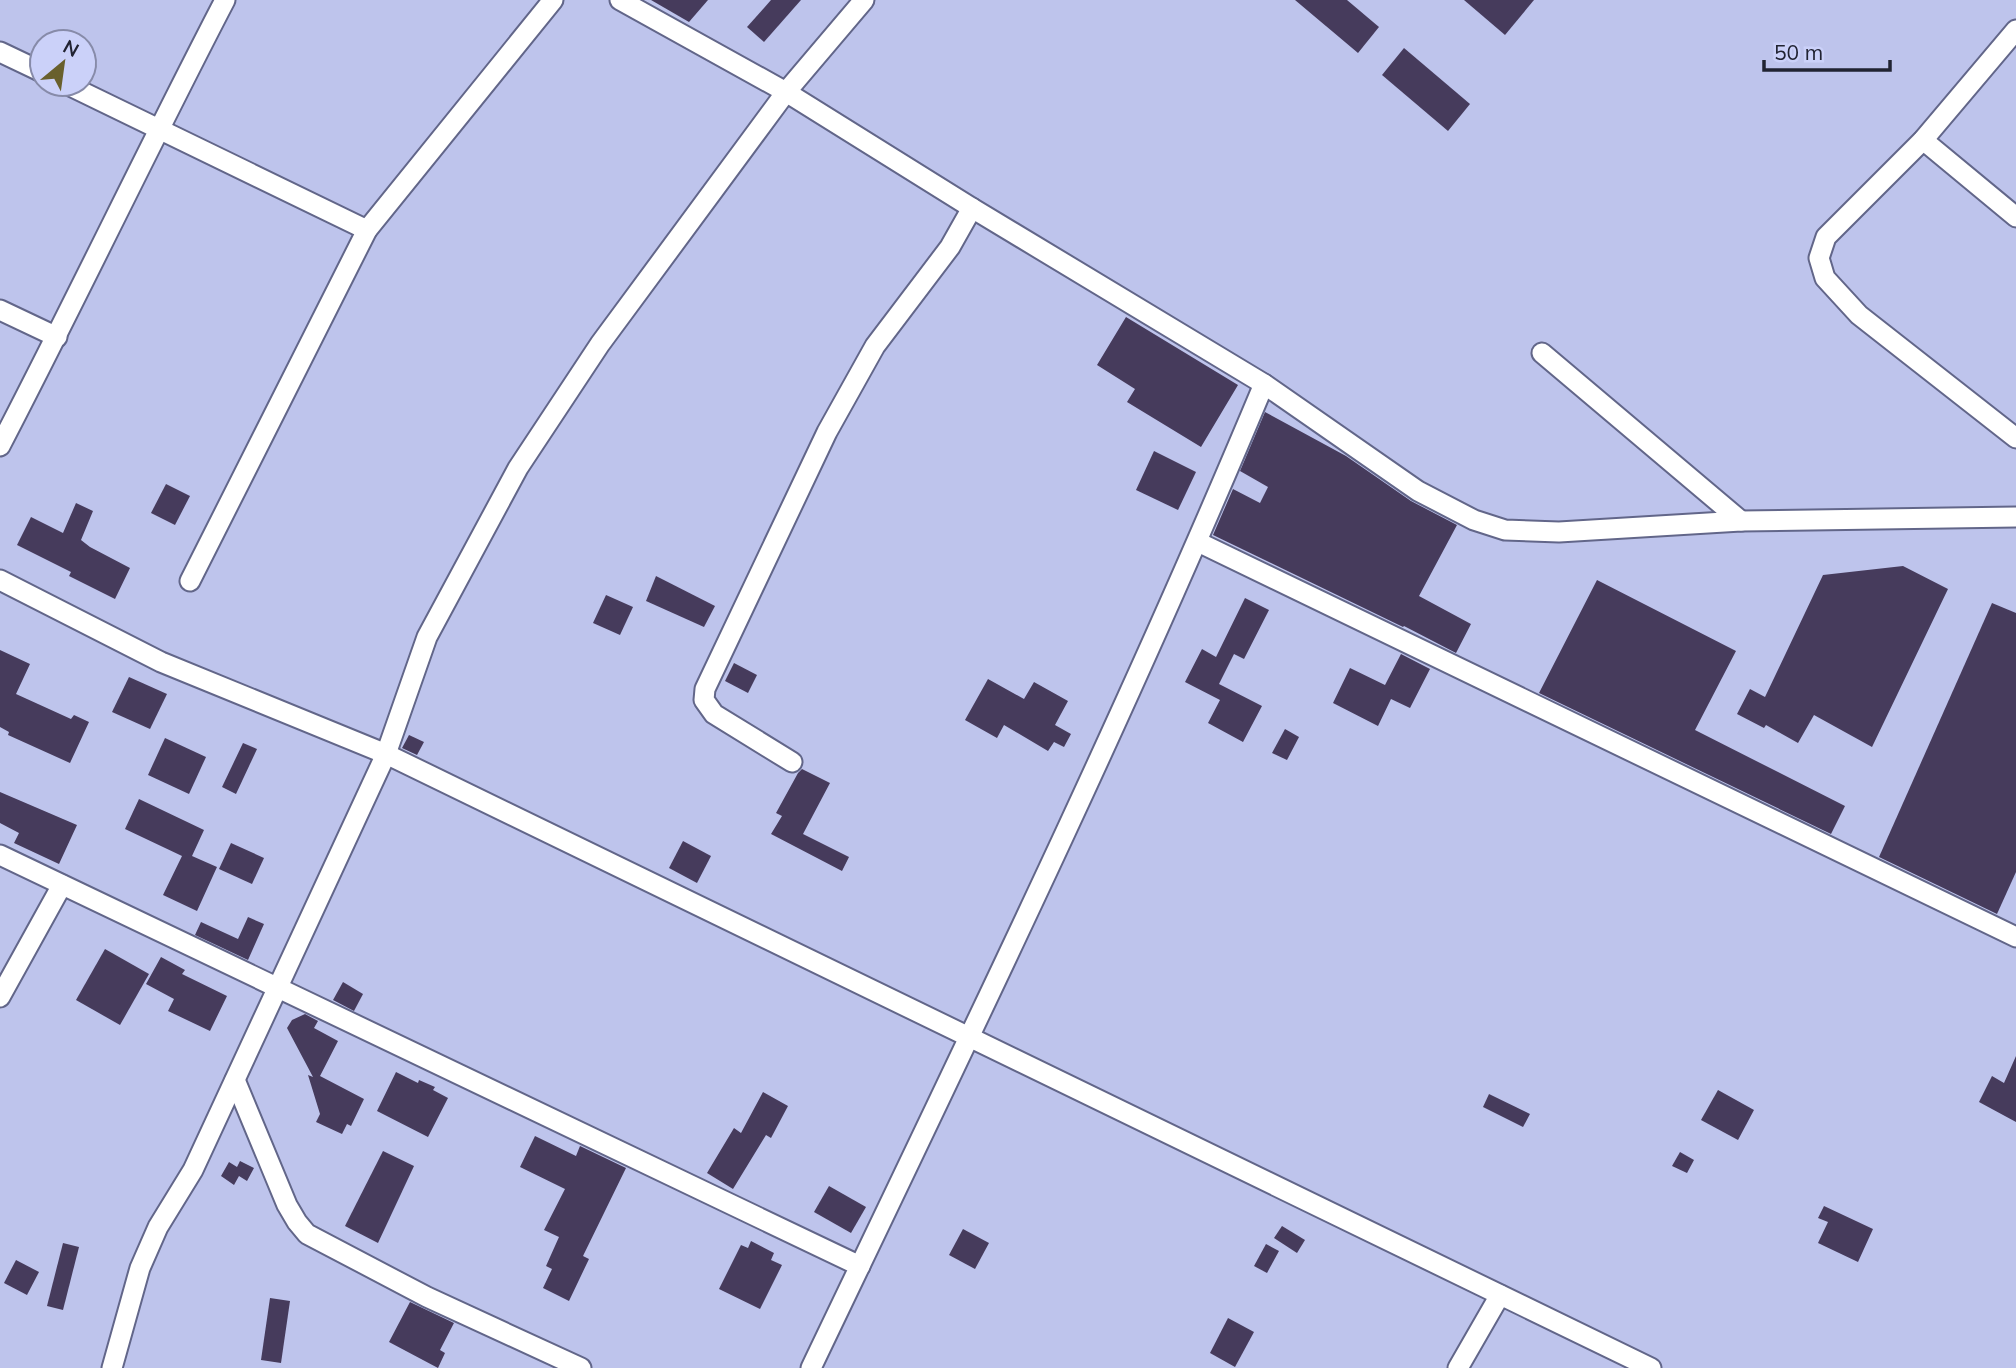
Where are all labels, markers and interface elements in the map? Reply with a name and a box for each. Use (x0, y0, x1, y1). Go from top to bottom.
north arrow (28, 28, 98, 98)
scale bar (1764, 28, 1890, 72)
text: N (59, 34, 83, 62)
text: 50 m (1774, 39, 1823, 65)

